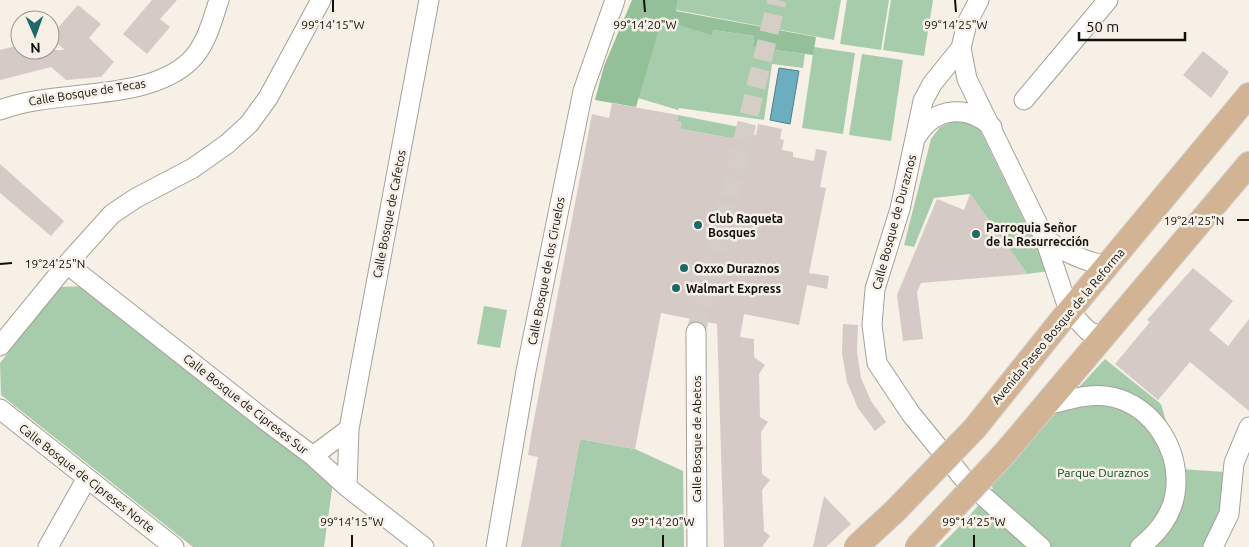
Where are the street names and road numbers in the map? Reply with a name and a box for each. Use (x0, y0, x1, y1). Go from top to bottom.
street label: Calle Bosque de Tecas (28, 76, 146, 108)
street label: Calle Bosque de Cafetos (370, 149, 408, 279)
street label: Calle Bosque de Duraznos (870, 153, 918, 291)
street label: Calle Bosque de los Ciruelos (525, 196, 567, 346)
street label: Avenida Paseo Bosque de la Reforma (989, 246, 1127, 406)
street label: Calle Bosque de Cipreses Sur (181, 351, 311, 457)
street label: Calle Bosque de Abetos (690, 375, 703, 503)
street label: Calle Bosque de Cipreses Norte (17, 421, 157, 535)

